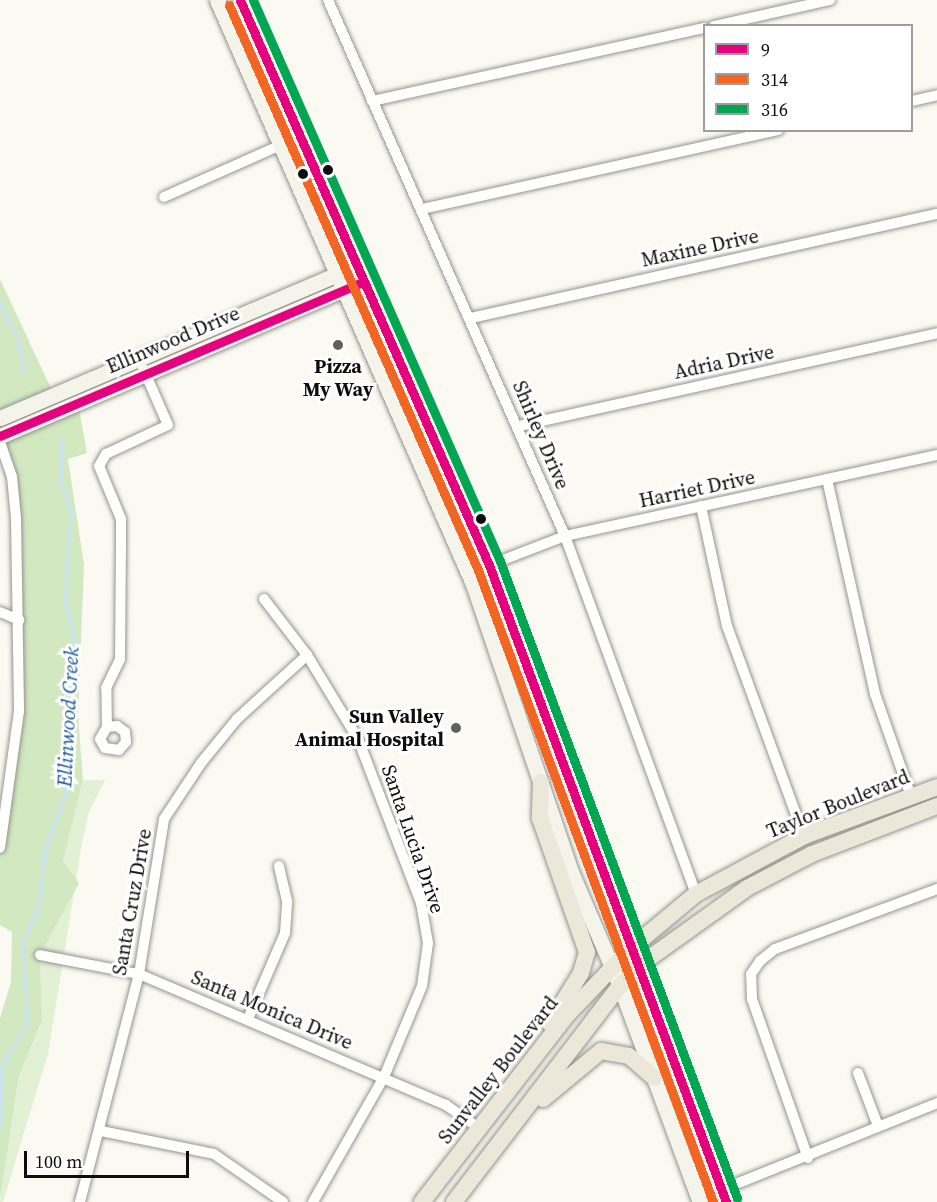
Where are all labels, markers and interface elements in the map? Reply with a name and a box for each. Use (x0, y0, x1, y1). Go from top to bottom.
legend (703, 24, 913, 132)
text: 9 (761, 37, 770, 62)
text: 314 (761, 67, 788, 92)
text: 316 (761, 97, 788, 122)
unlabelled marker (322, 164, 334, 176)
unlabelled marker (297, 168, 309, 180)
street label: Maxine Drive (639, 224, 761, 272)
street label: Ellinwood Drive (103, 301, 243, 379)
marker: Pizza My Way (331, 338, 345, 352)
street label: Adria Drive (672, 340, 776, 384)
place label: Pizza My Way (302, 354, 374, 401)
street label: Shirley Drive (507, 377, 575, 493)
street label: Harriet Drive (637, 465, 757, 513)
unlabelled marker (475, 513, 487, 525)
water label: Ellinwood Creek (52, 646, 84, 788)
place label: Sun Valley Animal Hospital (295, 704, 444, 751)
marker: Sun Valley Animal Hospital (449, 721, 463, 735)
street label: Santa Lucia Drive (376, 762, 450, 916)
street label: Taylor Boulevard (763, 764, 913, 844)
street label: Santa Cruz Drive (107, 827, 157, 977)
street label: Santa Monica Drive (188, 965, 356, 1055)
street label: Sunvalley Boulevard (433, 992, 563, 1148)
scale bar (27, 1139, 192, 1177)
text: 100 m (35, 1149, 82, 1174)

